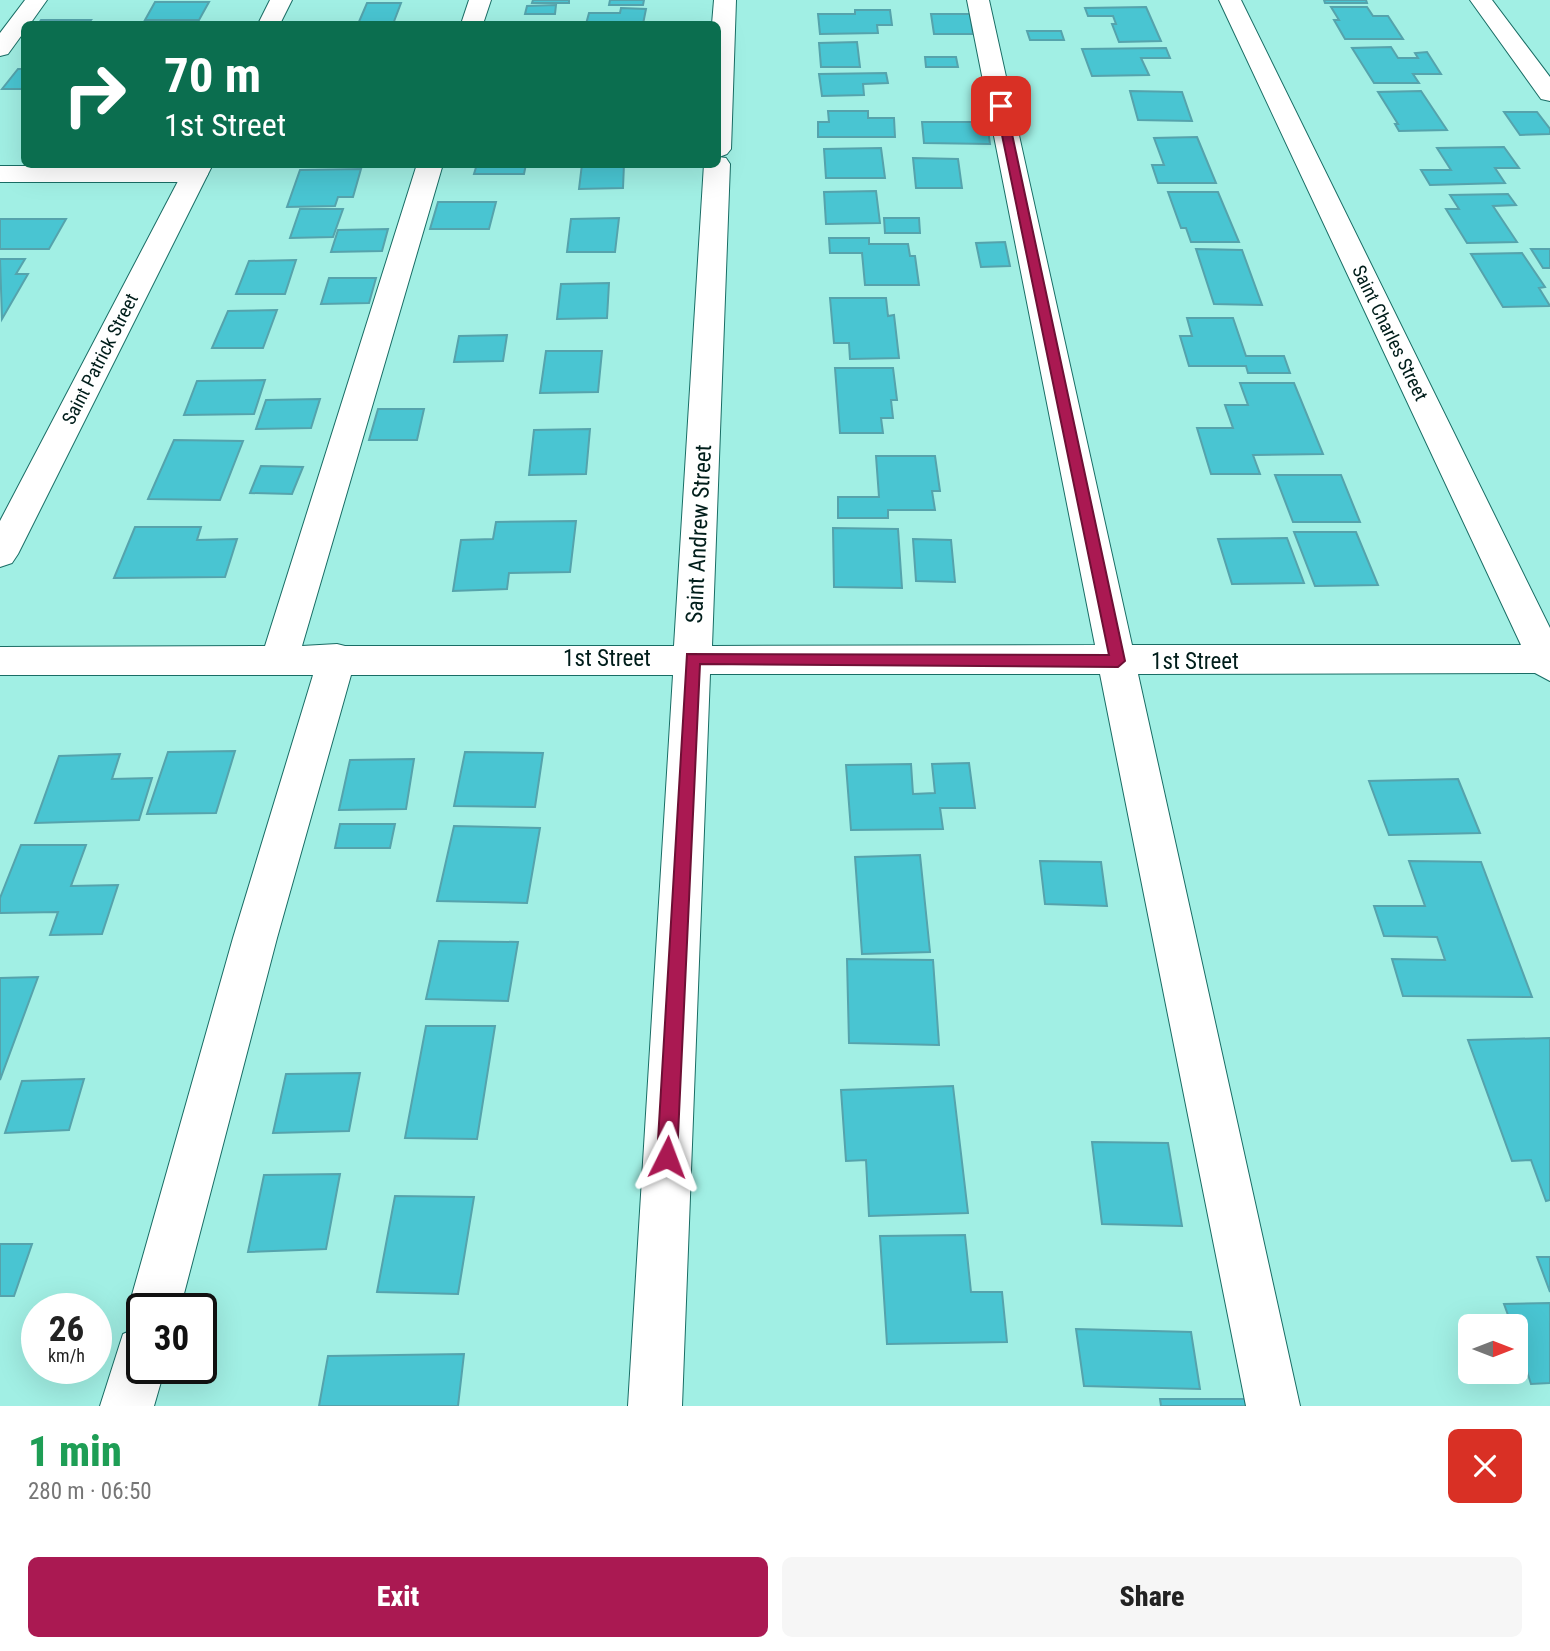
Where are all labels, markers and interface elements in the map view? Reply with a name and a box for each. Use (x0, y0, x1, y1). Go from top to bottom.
text: 70 m (164, 47, 261, 104)
icon: right (49, 49, 140, 140)
pin (971, 76, 1031, 136)
icon: arrive (982, 87, 1020, 125)
text: 1st Street (164, 106, 286, 144)
street label: Saint Charles Street (1347, 261, 1433, 405)
street label: Saint Patrick Street (57, 290, 143, 428)
street label: Saint Andrew Street (681, 444, 717, 624)
street label: 1st Street (563, 645, 651, 672)
street label: 1st Street (1151, 648, 1239, 675)
position arrow (630, 1120, 704, 1194)
speed limit sign: 30 (126, 1293, 217, 1384)
text: 26 (49, 1309, 84, 1350)
north arrow (1458, 1314, 1528, 1384)
map controls (1458, 1314, 1528, 1384)
text: km/h (48, 1345, 85, 1366)
text: 1 min (28, 1427, 122, 1476)
button: close (1448, 1429, 1522, 1503)
text: 280 m · 06:50 (28, 1478, 152, 1505)
button: Exit (28, 1557, 768, 1637)
button: Share (782, 1557, 1522, 1637)

